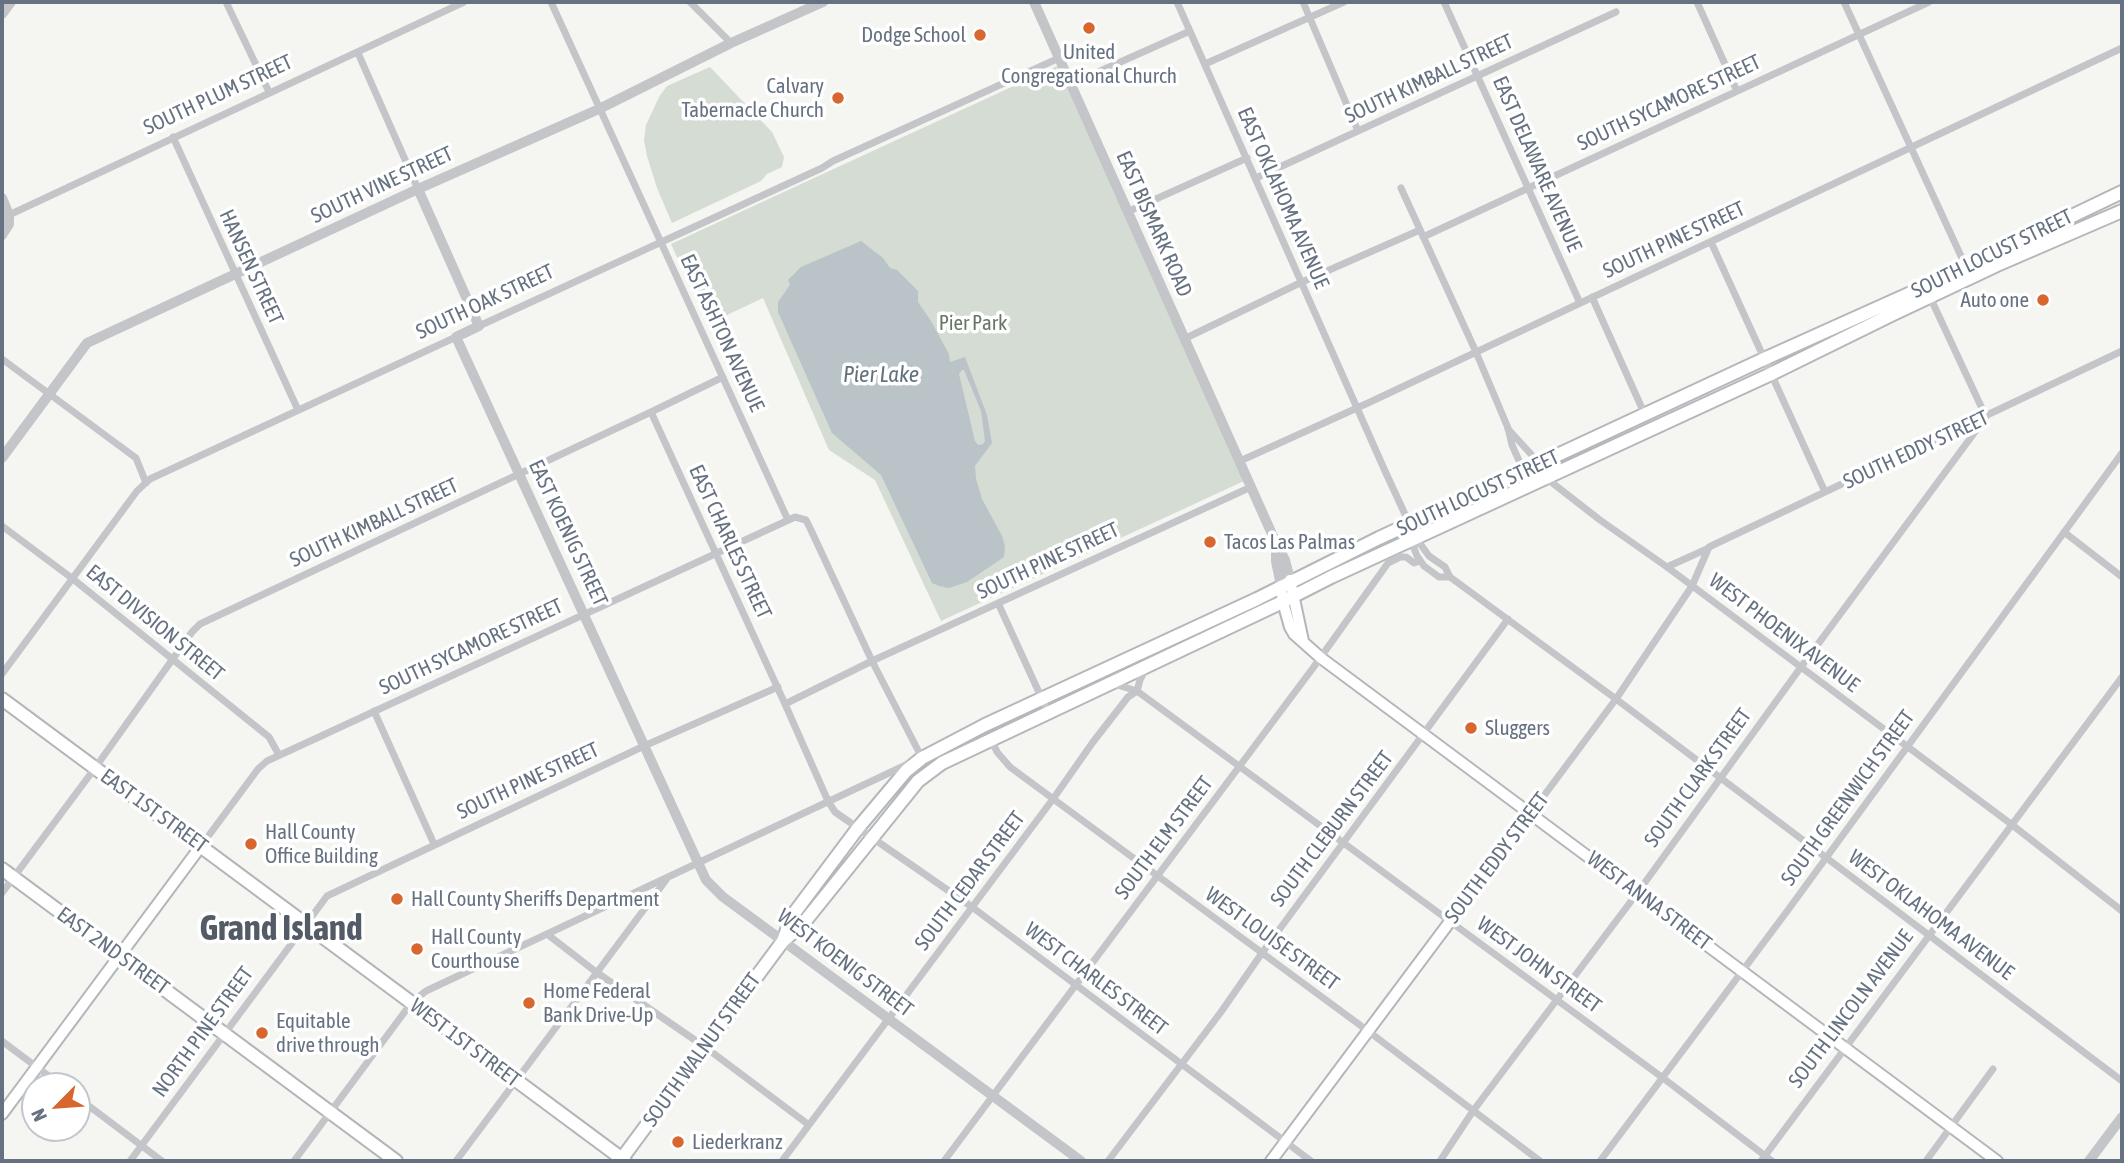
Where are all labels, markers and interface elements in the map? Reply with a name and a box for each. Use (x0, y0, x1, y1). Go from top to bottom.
marker: United Congregational Church (1081, 20, 1097, 36)
place label: Dodge School (861, 22, 966, 48)
marker: Dodge School (972, 27, 988, 43)
street label: SOUTH KIMBALL STREET (1341, 29, 1517, 129)
place label: United Congregational Church (1001, 39, 1177, 89)
street label: SOUTH SYCAMORE STREET (1573, 49, 1765, 157)
street label: SOUTH PLUM STREET (140, 50, 296, 140)
street label: EAST DELAWARE AVENUE (1487, 72, 1587, 256)
place label: Calvary Tabernacle Church (681, 73, 824, 123)
marker: Calvary Tabernacle Church (830, 90, 846, 106)
street label: EAST OKLAHOMA AVENUE (1232, 104, 1334, 292)
street label: SOUTH VINE STREET (307, 141, 457, 229)
street label: EAST BISMARK ROAD (1111, 147, 1197, 301)
street label: SOUTH PINE STREET (1599, 196, 1749, 284)
street label: SOUTH LOCUST STREET (1907, 204, 2077, 304)
street label: HANSEN STREET (213, 206, 289, 328)
street label: EAST ASHTON AVENUE (675, 250, 769, 416)
street label: SOUTH OAK STREET (412, 259, 558, 345)
place label: Auto one (1960, 287, 2029, 313)
marker: Auto one (2035, 292, 2051, 308)
park label: Pier Park (939, 310, 1007, 336)
water label: Pier Lake (843, 361, 919, 389)
street label: SOUTH EDDY STREET (1839, 405, 1993, 495)
street label: SOUTH LOCUST STREET (1393, 444, 1563, 542)
street label: EAST KOENIG STREET (523, 456, 613, 610)
street label: EAST CHARLES STREET (683, 461, 777, 623)
street label: SOUTH KIMBALL STREET (286, 473, 462, 573)
street label: SOUTH PINE STREET (973, 517, 1123, 605)
place label: Tacos Las Palmas (1224, 529, 1355, 555)
marker: Tacos Las Palmas (1202, 534, 1218, 550)
street label: EAST DIVISION STREET (81, 560, 229, 686)
street label: WEST PHOENIX AVENUE (1704, 568, 1864, 698)
street label: SOUTH SYCAMORE STREET (375, 593, 567, 701)
street label: SOUTH CLARK STREET (1639, 704, 1757, 852)
street label: SOUTH GREENWICH STREET (1776, 705, 1920, 891)
place label: Sluggers (1485, 715, 1550, 741)
marker: Sluggers (1463, 720, 1479, 736)
street label: SOUTH PINE STREET (453, 737, 603, 825)
street label: SOUTH CLEBURN STREET (1265, 746, 1399, 912)
street label: EAST 1ST STREET (95, 764, 213, 858)
street label: SOUTH ELM STREET (1110, 772, 1218, 904)
street label: SOUTH EDDY STREET (1440, 788, 1554, 928)
street label: SOUTH CEDAR STREET (910, 807, 1030, 955)
place label: Hall County Office Building (265, 819, 378, 869)
marker: Hall County Office Building (243, 836, 259, 852)
street label: WEST OKLAHOMA AVENUE (1843, 845, 2019, 985)
street label: WEST ANNA STREET (1582, 846, 1716, 956)
street label: WEST LOUISE STREET (1200, 882, 1344, 996)
place label: Hall County Sheriffs Department (411, 886, 659, 912)
marker: Hall County Sheriffs Department (389, 891, 405, 907)
street label: EAST 2ND STREET (52, 902, 174, 1000)
street label: WEST KOENIG STREET (772, 904, 918, 1022)
district label: Grand Island (199, 908, 363, 950)
street label: WEST JOHN STREET (1472, 912, 1606, 1018)
street label: WEST CHARLES STREET (1020, 917, 1172, 1041)
place label: Hall County Courthouse (431, 924, 521, 974)
street label: SOUTH LINCOLN AVENUE (1783, 925, 1919, 1093)
marker: Hall County Courthouse (409, 941, 425, 957)
street label: NORTH PINE STREET (147, 962, 259, 1102)
street label: SOUTH WALNUT STREET (638, 968, 766, 1132)
place label: Home Federal Bank Drive-Up (543, 978, 653, 1028)
street label: WEST 1ST STREET (405, 993, 525, 1093)
marker: Home Federal Bank Drive-Up (521, 995, 537, 1011)
place label: Equitable drive through (276, 1008, 379, 1058)
marker: Equitable drive through (254, 1025, 270, 1041)
north arrow (21, 1072, 91, 1142)
text: N (26, 1105, 51, 1125)
place label: Liederkranz (692, 1129, 783, 1155)
marker: Liederkranz (670, 1134, 686, 1150)

